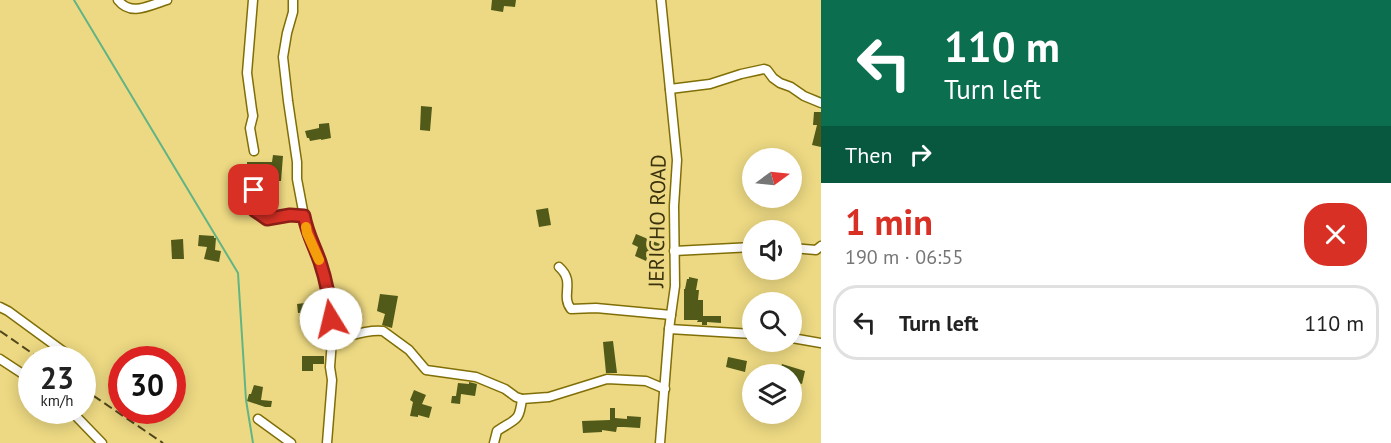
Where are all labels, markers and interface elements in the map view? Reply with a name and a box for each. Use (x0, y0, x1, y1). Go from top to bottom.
text: 110 m (944, 19, 1060, 74)
icon: left (845, 24, 923, 102)
text: Turn left (944, 72, 1041, 106)
icon: right (904, 138, 937, 171)
text: Then (845, 141, 892, 169)
north arrow (742, 148, 802, 208)
map controls (742, 148, 802, 424)
street label: JERICHO ROAD (642, 154, 672, 289)
pin (228, 164, 279, 215)
icon: arrive (237, 173, 270, 206)
text: 1 min (845, 198, 933, 245)
button: close (1304, 203, 1367, 266)
button: sound (742, 220, 802, 280)
text: 190 m · 06:55 (845, 244, 963, 270)
position arrow (299, 287, 363, 351)
button: search (742, 292, 802, 352)
icon: left (848, 306, 881, 339)
text: Turn left (899, 309, 979, 337)
text: 110 m (1304, 309, 1364, 337)
speed limit sign: 30 (108, 346, 186, 424)
text: 23 (40, 358, 74, 397)
button: layers (742, 364, 802, 424)
text: km/h (41, 391, 73, 410)

